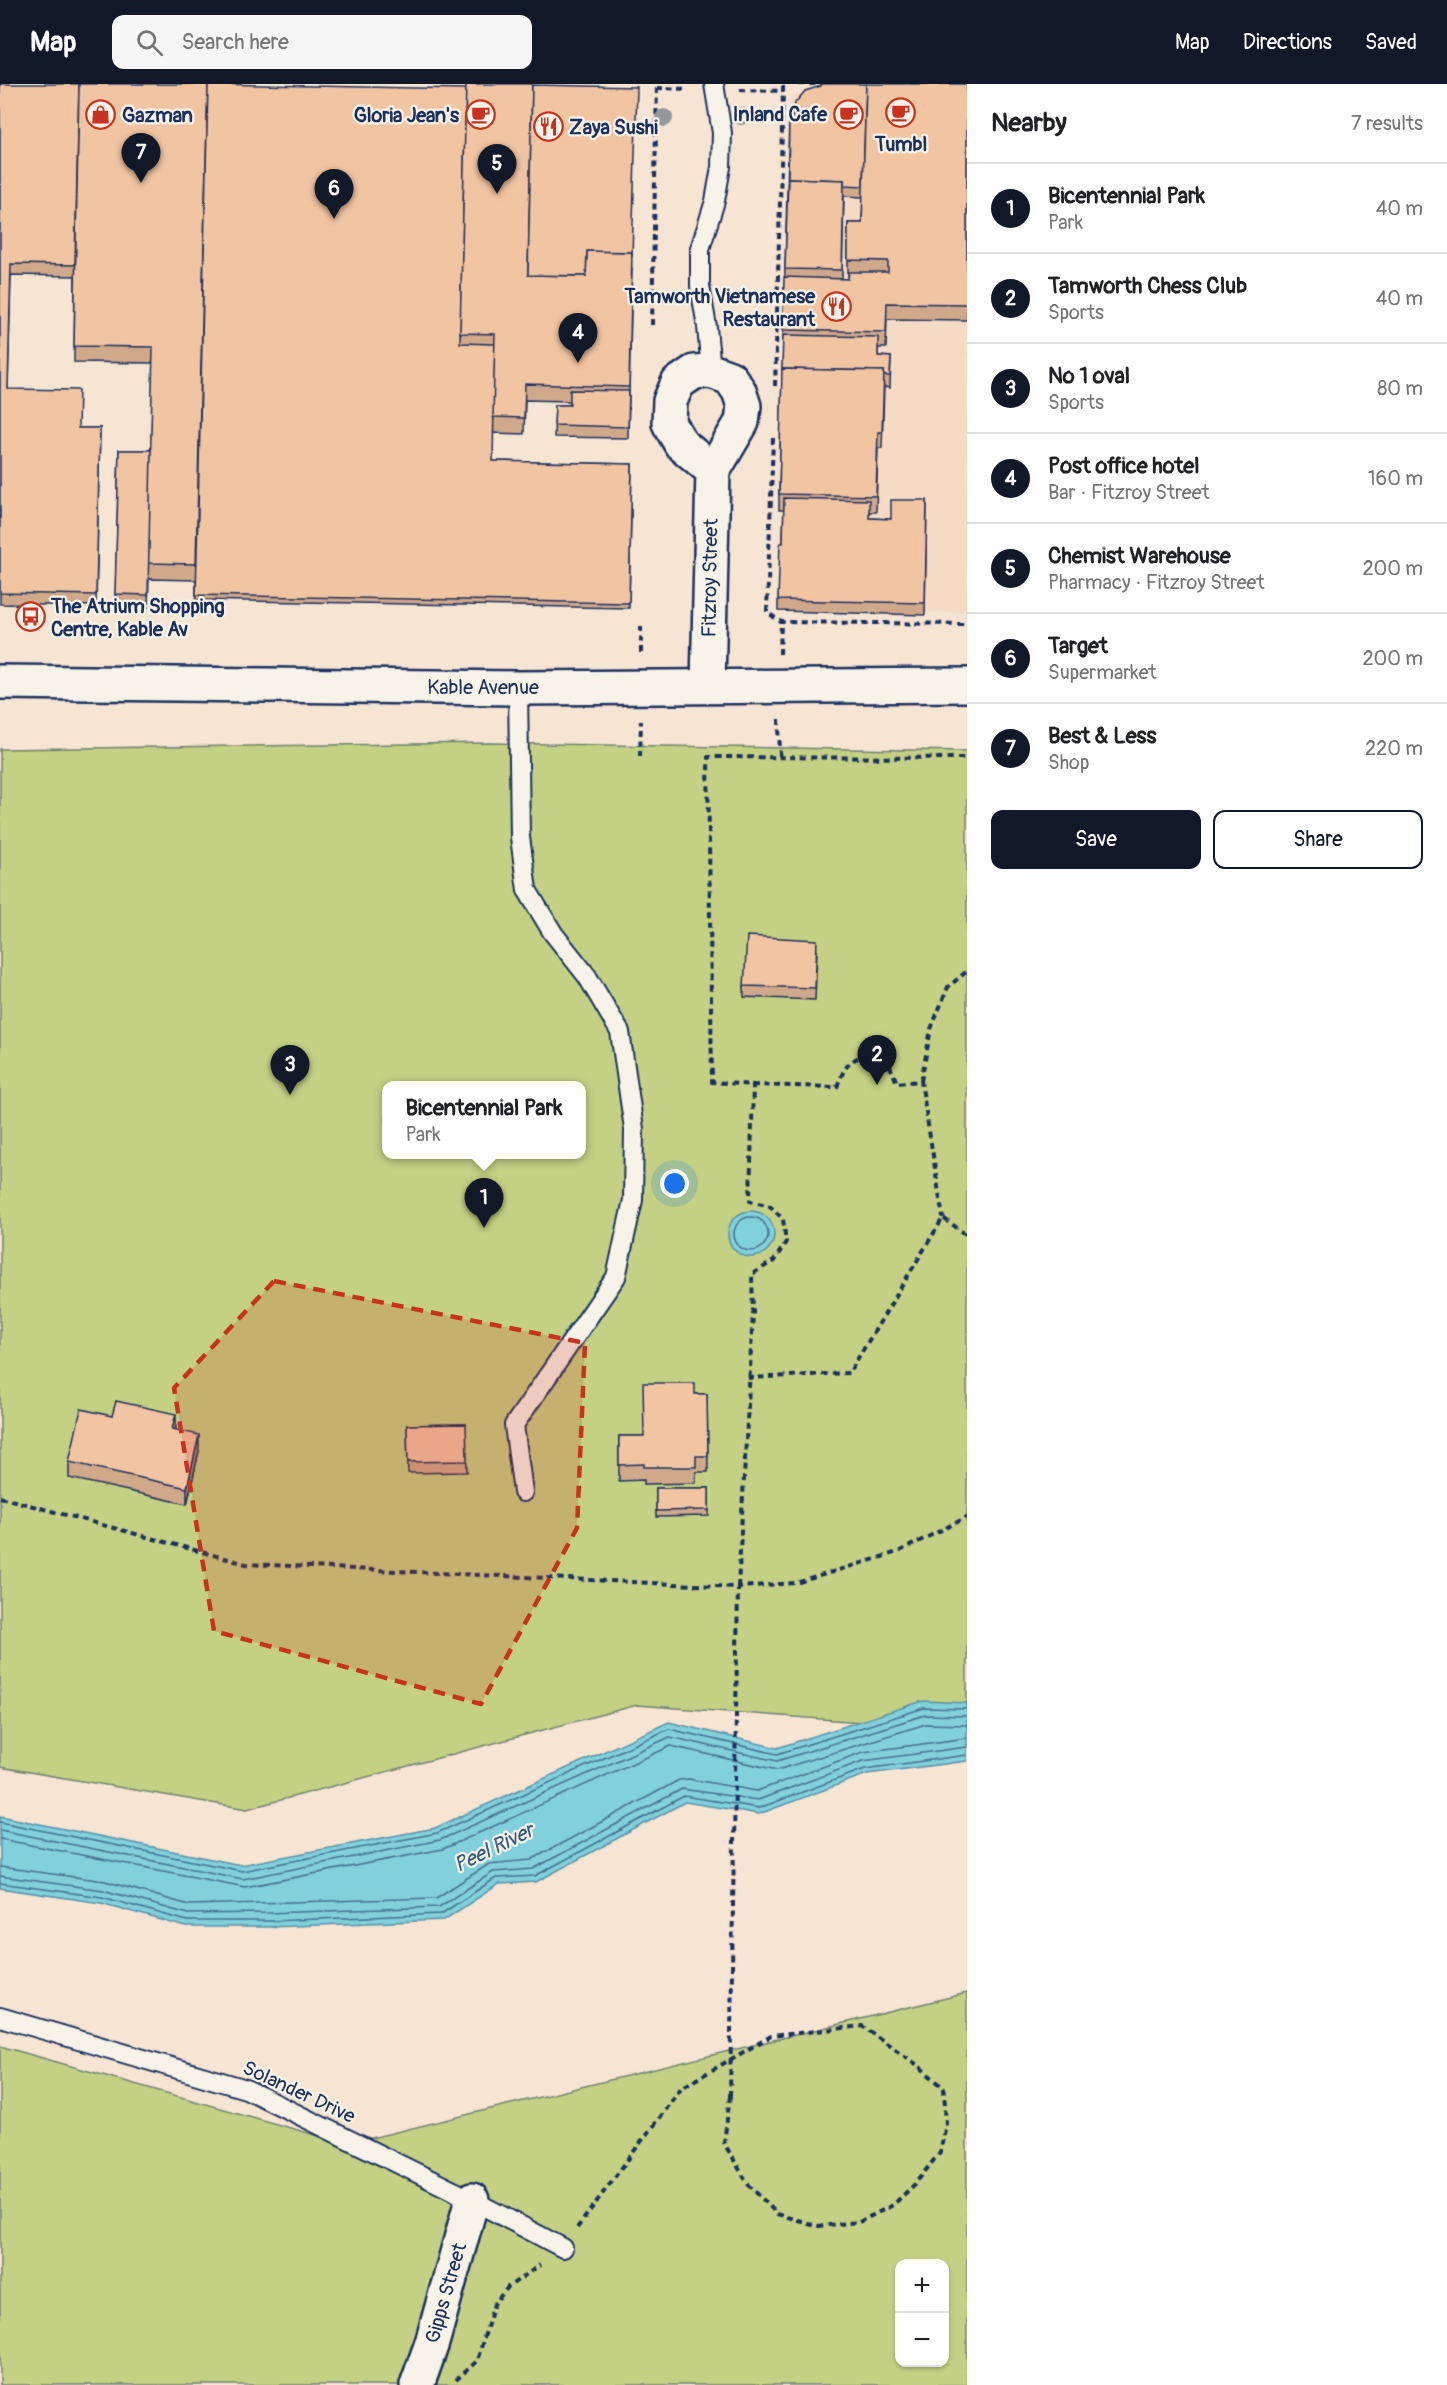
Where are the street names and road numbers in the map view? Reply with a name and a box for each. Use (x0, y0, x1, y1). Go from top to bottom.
street label: Fitzroy Street (696, 518, 724, 638)
street label: Kable Avenue (427, 675, 539, 700)
street label: Solander Drive (239, 2055, 359, 2129)
street label: Gipps Street (420, 2239, 472, 2346)

